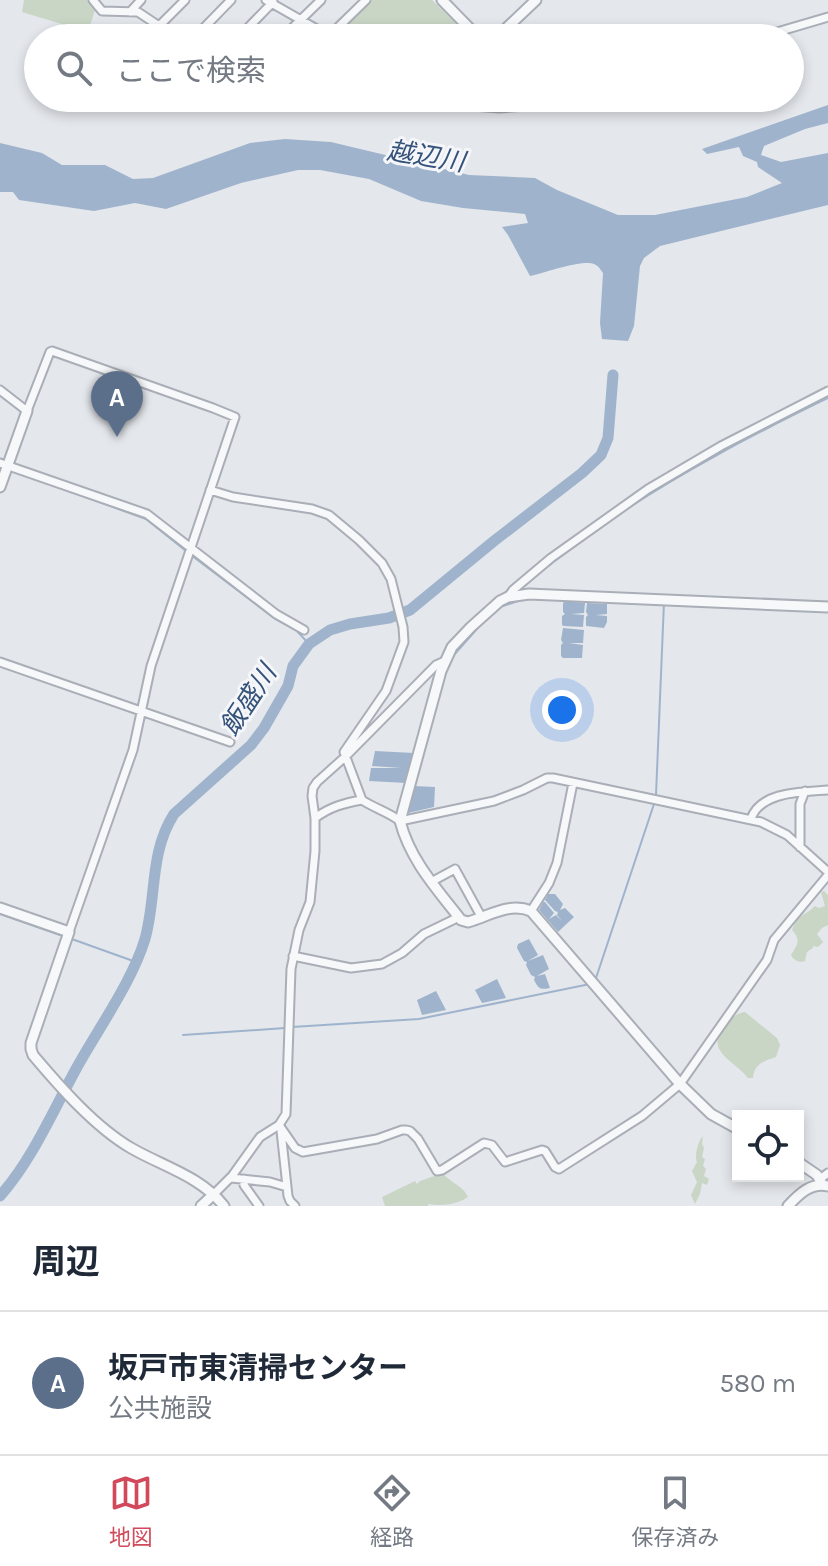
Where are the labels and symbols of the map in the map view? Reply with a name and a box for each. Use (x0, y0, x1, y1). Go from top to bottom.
water label: 越辺川 (385, 135, 470, 178)
pin: A (91, 371, 143, 437)
water label: 飯盛川 (214, 657, 284, 741)
your location (542, 690, 582, 730)

